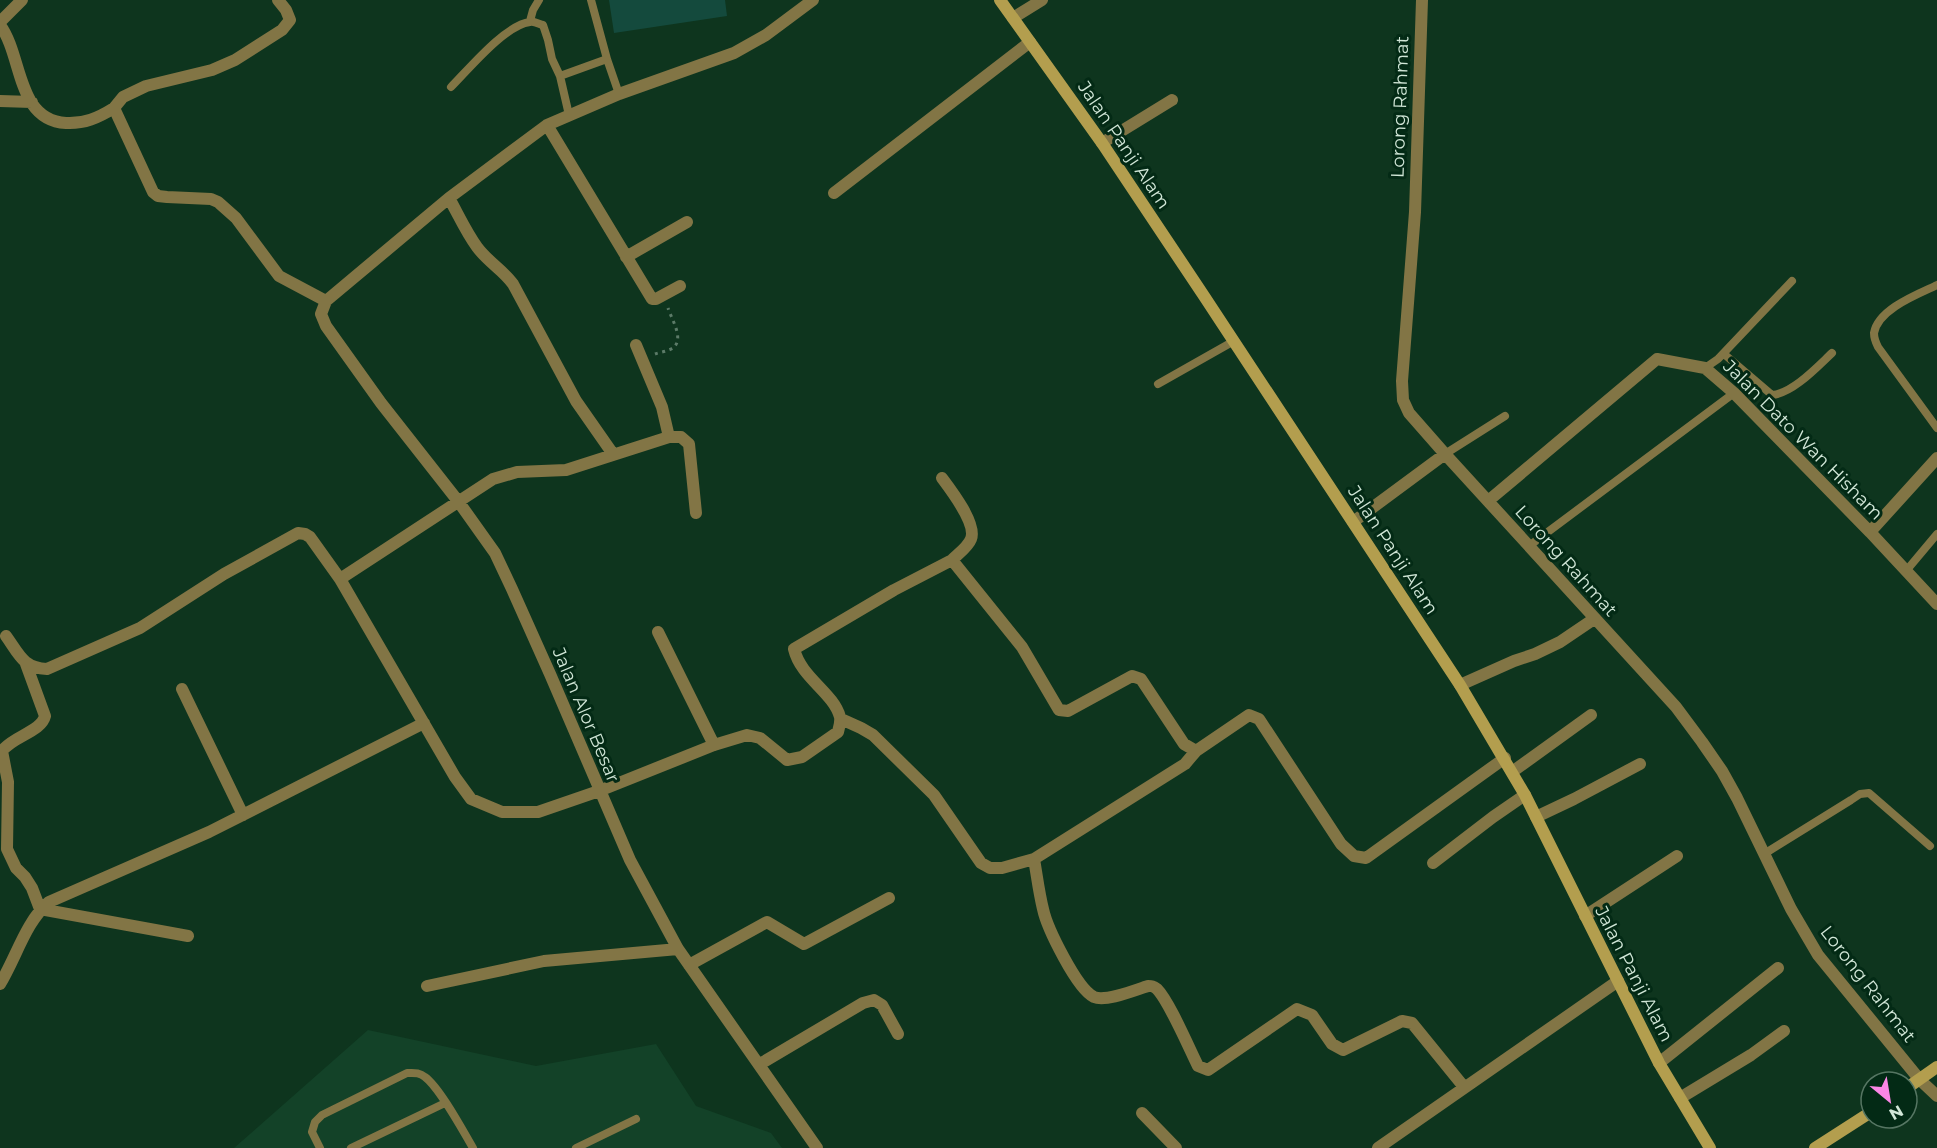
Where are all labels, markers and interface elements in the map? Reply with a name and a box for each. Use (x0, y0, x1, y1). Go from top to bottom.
street label: Lorong Rahmat (1387, 36, 1413, 178)
street label: Jalan Panji Alam (1073, 76, 1175, 213)
street label: Jalan Dato Wan Hisham (1718, 355, 1888, 525)
street label: Jalan Panji Alam (1343, 481, 1443, 619)
street label: Lorong Rahmat (1510, 501, 1622, 621)
street label: Jalan Alor Besar (547, 643, 624, 786)
street label: Jalan Panji Alam (1590, 902, 1678, 1046)
street label: Lorong Rahmat (1816, 921, 1920, 1047)
north arrow (1859, 1070, 1919, 1130)
text: N (1886, 1101, 1907, 1124)

